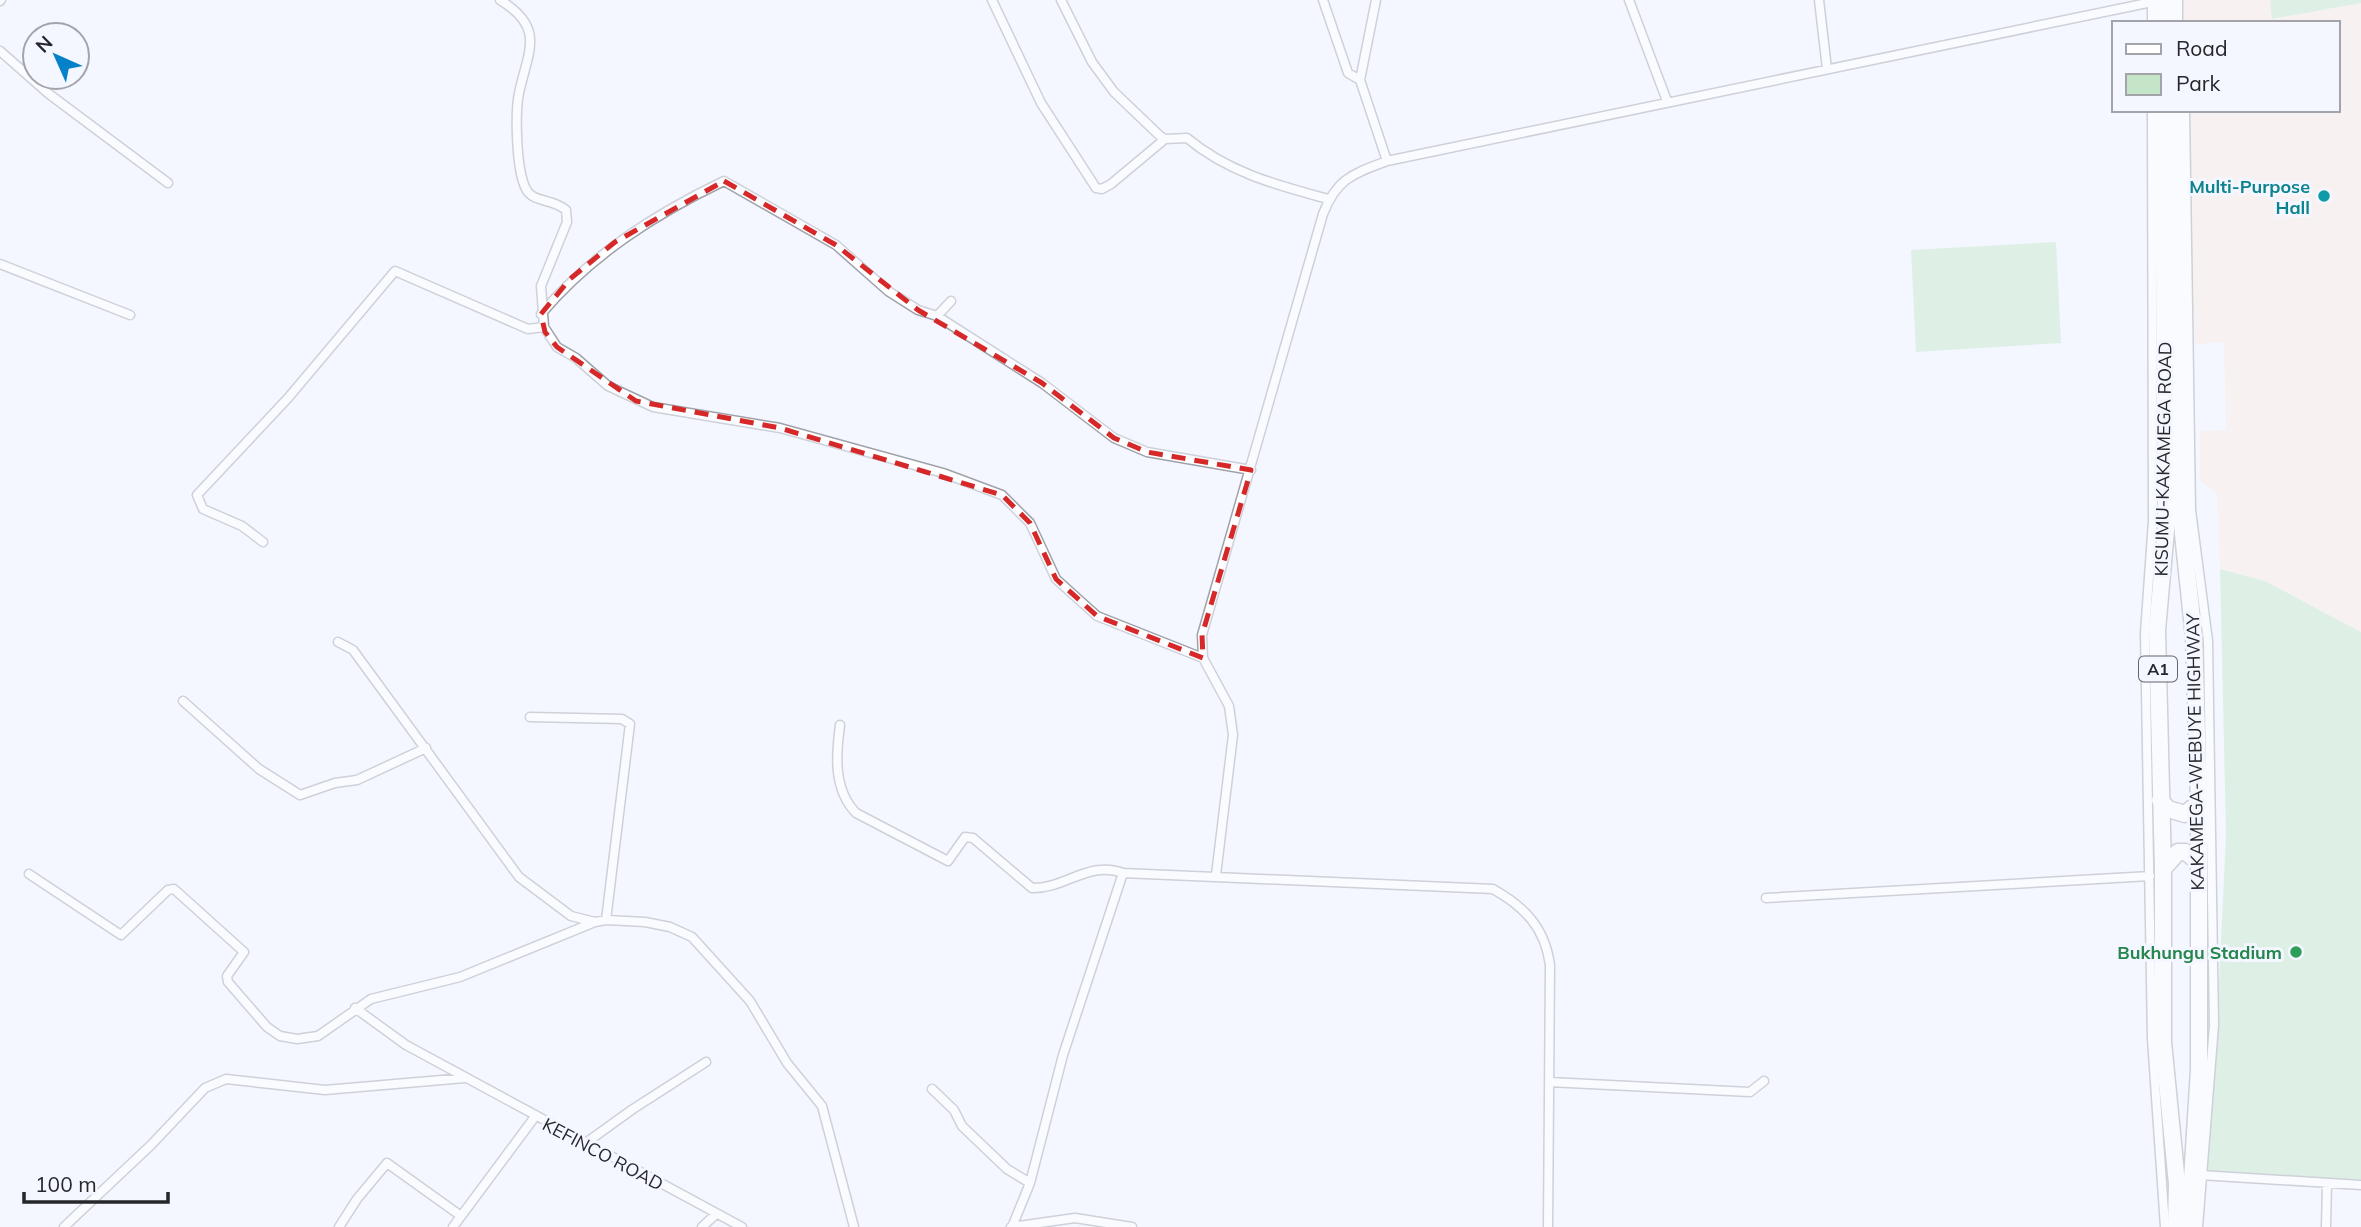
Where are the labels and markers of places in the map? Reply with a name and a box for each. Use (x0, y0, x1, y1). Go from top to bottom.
place label: Multi-Purpose Hall (2189, 175, 2310, 219)
marker: Multi-Purpose Hall (2316, 188, 2332, 204)
place label: Bukhungu Stadium (2117, 941, 2282, 964)
marker: Bukhungu Stadium (2288, 944, 2304, 960)

